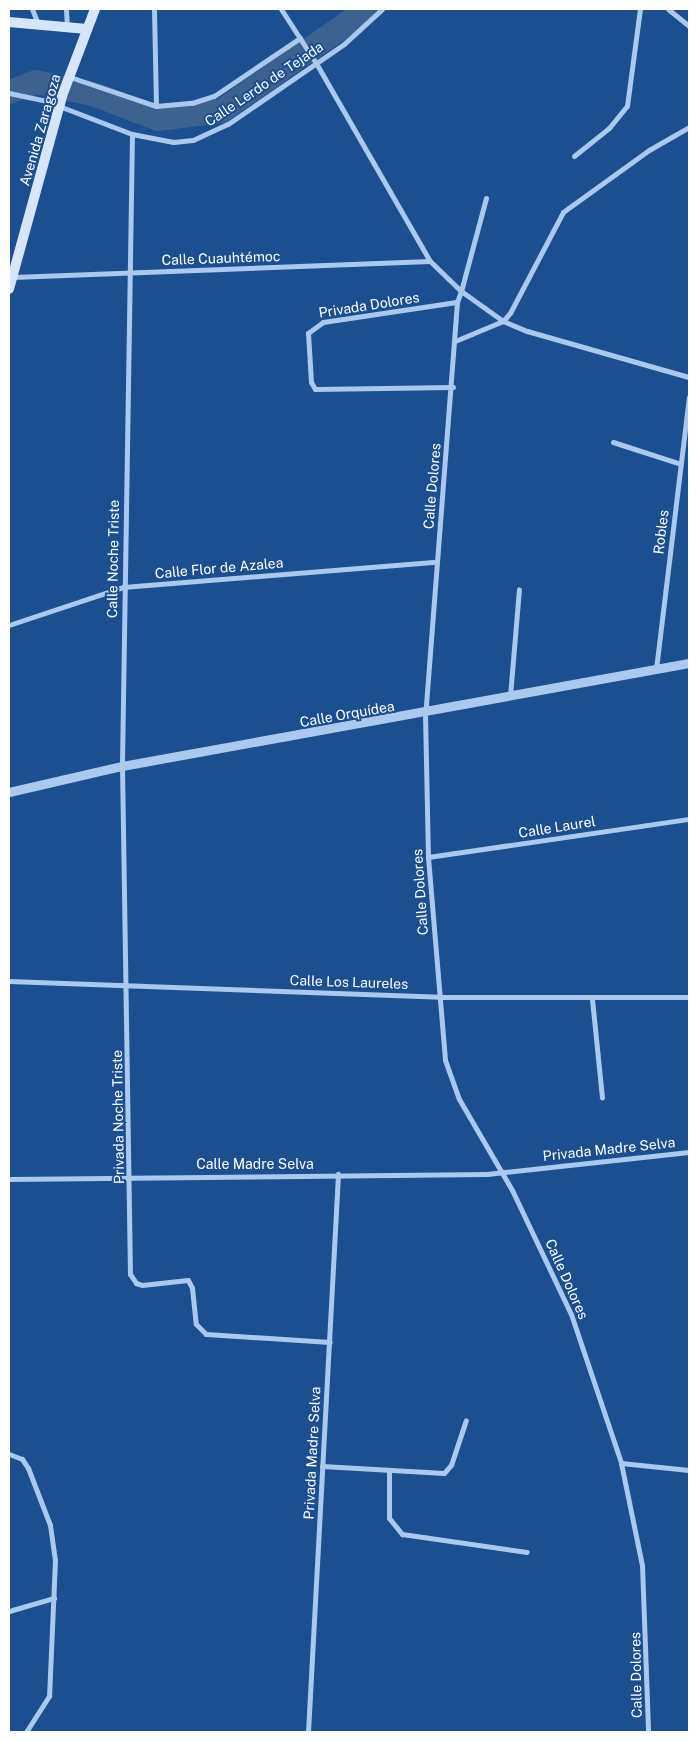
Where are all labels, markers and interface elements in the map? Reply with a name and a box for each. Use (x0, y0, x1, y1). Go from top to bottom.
street label: Calle Lerdo de Tejada (201, 38, 327, 130)
street label: Avenida Zaragoza (16, 72, 64, 188)
street label: Calle Cuauhtémoc (161, 248, 281, 268)
street label: Privada Dolores (317, 289, 421, 321)
street label: Calle Dolores (420, 442, 444, 530)
street label: Calle Noche Triste (104, 499, 122, 619)
street label: Robles (650, 509, 672, 555)
street label: Calle Flor de Azalea (154, 554, 284, 582)
street label: Calle Orquídea (298, 697, 396, 731)
street label: Calle Laurel (517, 813, 597, 841)
street label: Calle Dolores (409, 848, 431, 936)
street label: Calle Los Laureles (289, 972, 409, 992)
street label: Privada Noche Triste (108, 1050, 128, 1184)
street label: Privada Madre Selva (542, 1134, 676, 1164)
street label: Calle Madre Selva (196, 1156, 314, 1172)
street label: Calle Dolores (542, 1236, 592, 1322)
street label: Privada Madre Selva (300, 1386, 324, 1520)
street label: Calle Dolores (627, 1632, 645, 1718)

